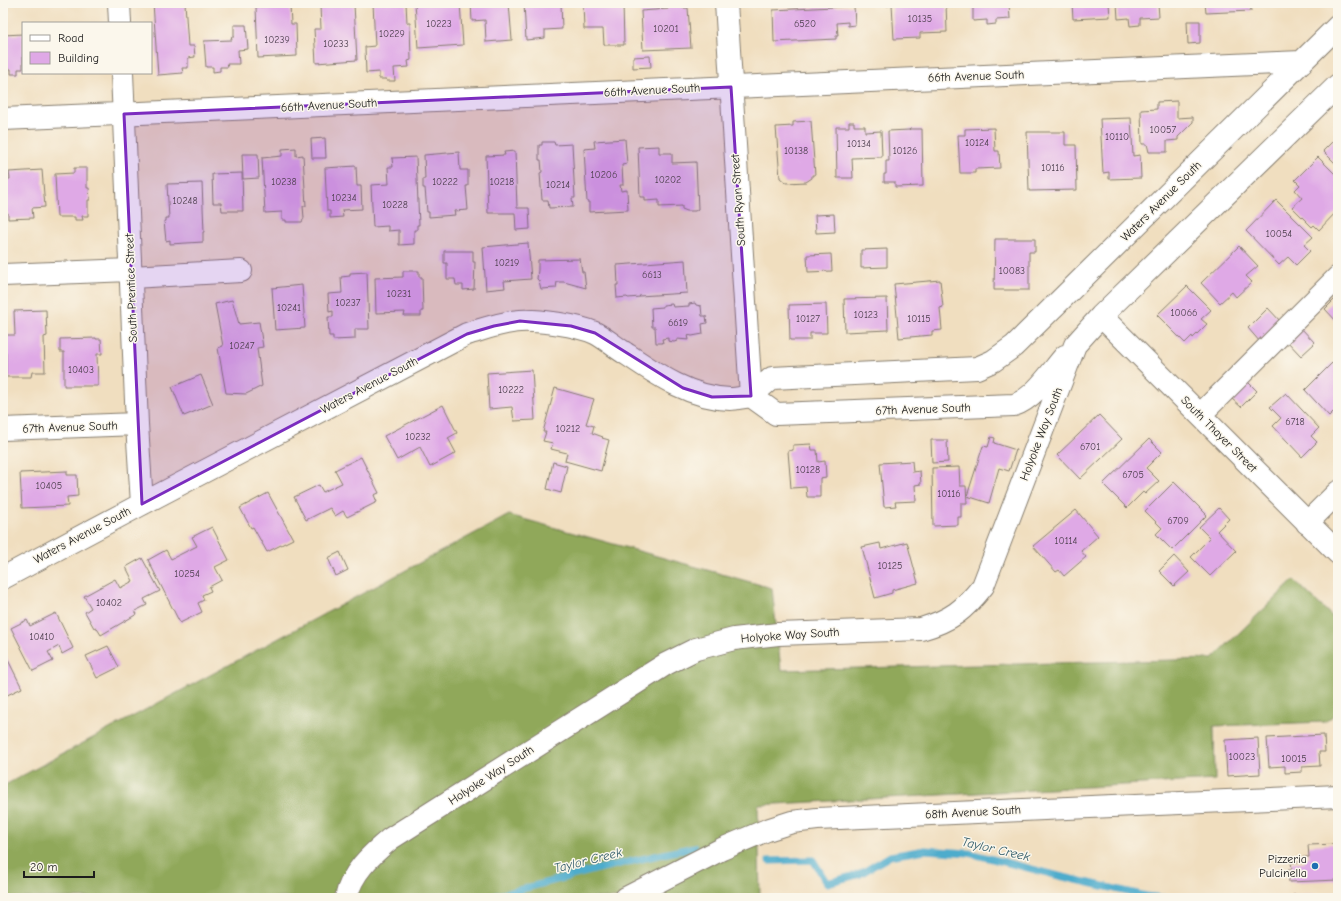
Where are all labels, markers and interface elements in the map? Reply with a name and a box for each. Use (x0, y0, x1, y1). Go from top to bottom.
house number: 10135 (908, 13, 932, 25)
house number: 10223 (426, 18, 452, 30)
house number: 6520 (794, 18, 816, 30)
legend (22, 22, 152, 74)
house number: 10201 (653, 23, 679, 35)
house number: 10229 (379, 28, 405, 40)
text: Road (58, 31, 84, 45)
house number: 10239 (264, 34, 290, 46)
house number: 10233 (323, 38, 349, 50)
text: Building (58, 51, 99, 65)
street label: 66th Avenue South (928, 67, 1024, 85)
street label: 66th Avenue South (603, 80, 701, 100)
street label: 66th Avenue South (280, 95, 378, 115)
house number: 10057 (1150, 124, 1176, 136)
house number: 10110 (1105, 131, 1129, 143)
house number: 10124 (965, 137, 989, 149)
house number: 10134 (847, 138, 871, 150)
house number: 10138 (784, 145, 808, 157)
house number: 10126 (893, 145, 917, 157)
street label: South Ryan Street (728, 153, 748, 246)
street label: Waters Avenue South (1118, 158, 1204, 244)
house number: 10116 (1041, 162, 1065, 174)
house number: 10206 (591, 169, 617, 181)
house number: 10202 (655, 174, 681, 186)
house number: 10238 (271, 176, 297, 188)
house number: 10222 (432, 176, 458, 188)
house number: 10218 (490, 176, 514, 188)
house number: 10214 (546, 179, 570, 191)
house number: 10234 (331, 192, 357, 204)
house number: 10248 (172, 195, 198, 207)
house number: 10228 (382, 199, 408, 211)
house number: 10054 (1266, 228, 1292, 240)
street label: South Prentice Street (122, 233, 140, 343)
house number: 10219 (495, 257, 519, 269)
house number: 10083 (999, 265, 1025, 277)
house number: 6613 (642, 269, 662, 281)
house number: 10231 (387, 288, 411, 300)
house number: 10237 (335, 297, 361, 309)
house number: 10241 (277, 302, 301, 314)
house number: 10066 (1171, 307, 1197, 319)
house number: 10123 (854, 309, 878, 321)
house number: 10127 (796, 313, 820, 325)
house number: 10115 (907, 313, 931, 325)
house number: 6619 (668, 317, 688, 329)
house number: 10247 (230, 340, 255, 352)
street label: Waters Avenue South (318, 353, 420, 417)
house number: 10403 (68, 364, 94, 376)
house number: 10222 (498, 384, 524, 396)
street label: Holyoke Way South (1017, 385, 1065, 483)
street label: South Thayer Street (1178, 393, 1260, 475)
street label: 67th Avenue South (875, 400, 971, 418)
house number: 6718 (1285, 416, 1305, 428)
street label: 67th Avenue South (22, 418, 118, 436)
house number: 10212 (556, 423, 580, 435)
house number: 10232 (405, 431, 431, 443)
house number: 6701 (1080, 441, 1100, 453)
house number: 10128 (796, 464, 820, 476)
house number: 6705 (1122, 469, 1144, 481)
house number: 10405 (36, 480, 62, 492)
house number: 10116 (937, 488, 961, 500)
street label: Waters Avenue South (31, 503, 133, 567)
house number: 6709 (1167, 515, 1189, 527)
house number: 10114 (1055, 535, 1078, 547)
house number: 10125 (878, 560, 902, 572)
house number: 10254 (174, 568, 200, 580)
house number: 10402 (96, 597, 122, 609)
street label: Holyoke Way South (740, 625, 840, 645)
house number: 10410 (30, 631, 54, 643)
street label: Holyoke Way South (446, 742, 536, 808)
house number: 10023 (1229, 751, 1255, 763)
house number: 10015 (1281, 753, 1307, 765)
street label: 68th Avenue South (925, 802, 1021, 822)
water label: Taylor Creek (960, 834, 1032, 864)
water label: Taylor Creek (552, 844, 624, 876)
place label: Pizzeria Pulcinella (1259, 852, 1307, 880)
scale bar (24, 853, 94, 879)
text: 20 m (30, 860, 58, 874)
marker: Pizzeria Pulcinella (1310, 861, 1320, 871)

